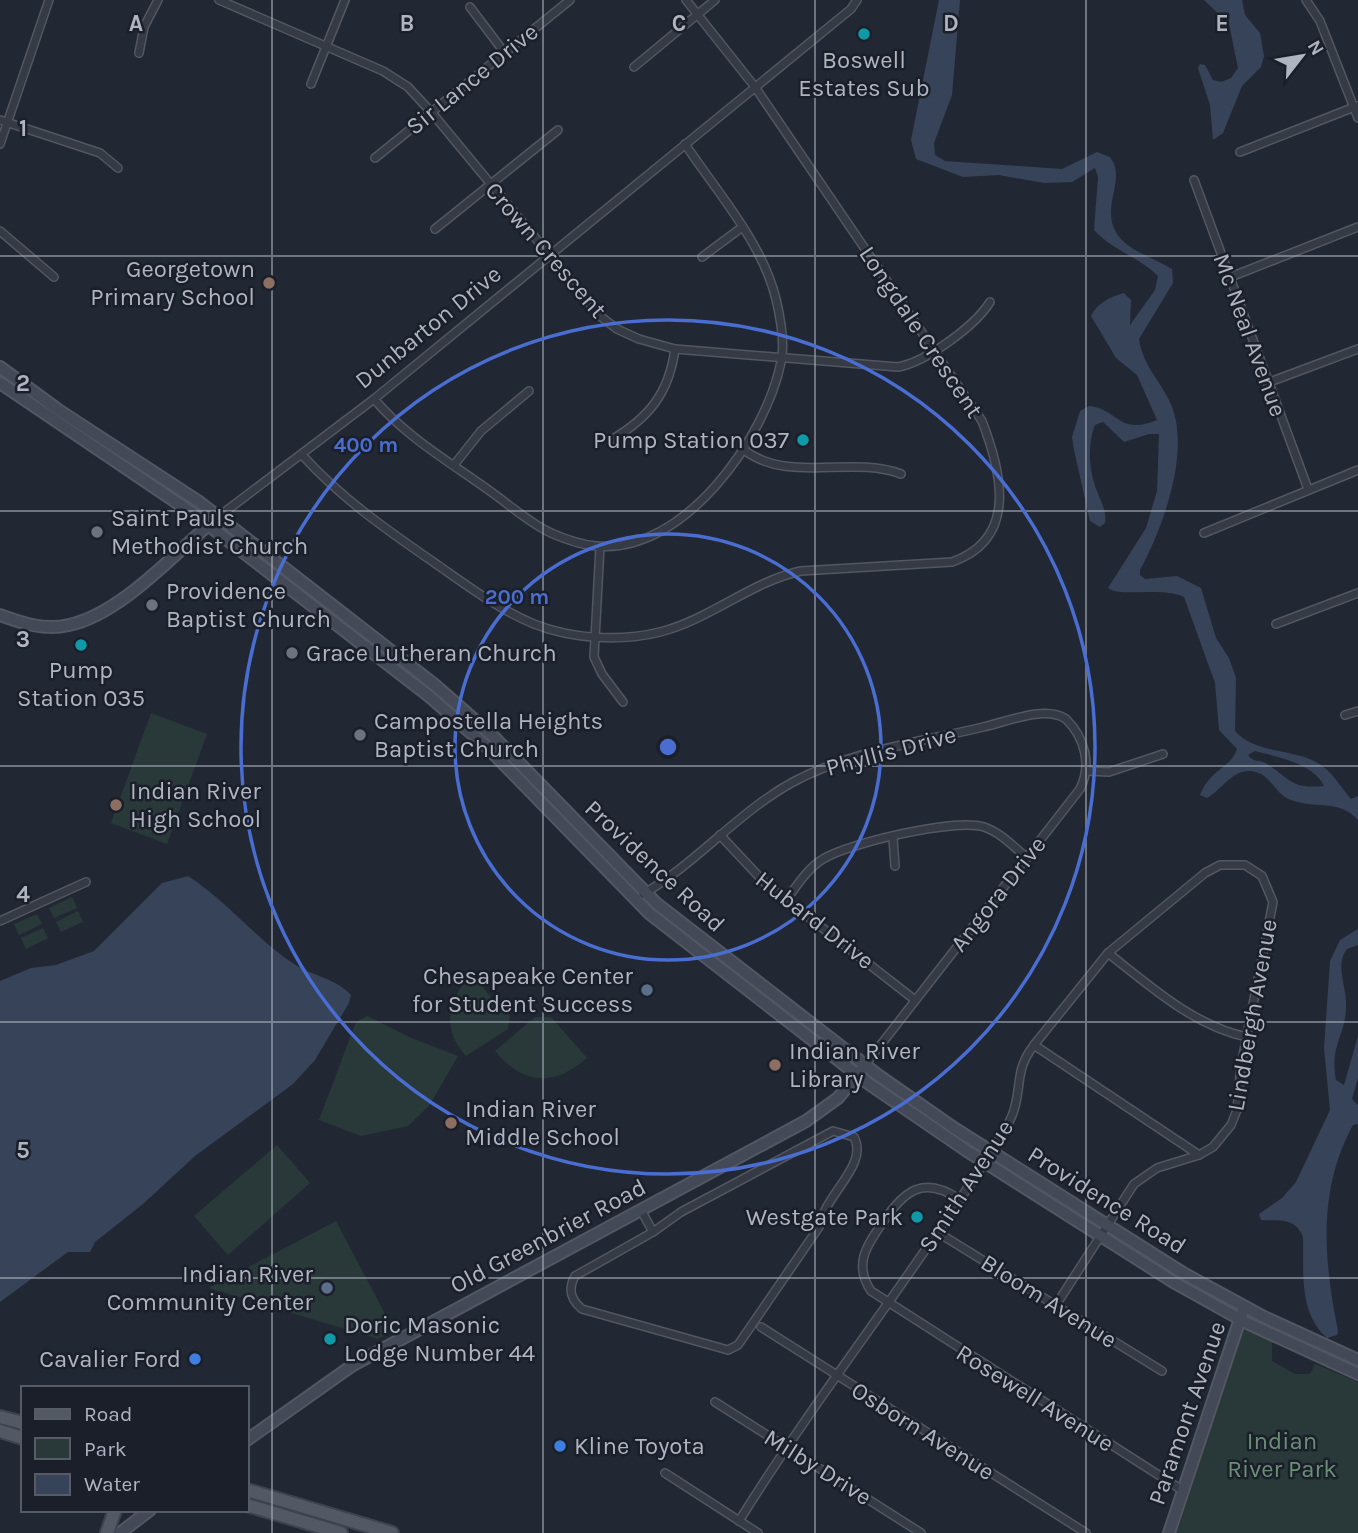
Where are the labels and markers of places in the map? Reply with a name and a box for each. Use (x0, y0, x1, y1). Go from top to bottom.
marker: Boswell Estates Sub (856, 26, 872, 42)
place label: Boswell Estates Sub (798, 46, 930, 102)
place label: Georgetown Primary School (90, 255, 255, 311)
marker: Georgetown Primary School (261, 275, 277, 291)
place label: Pump Station 037 (593, 426, 789, 454)
marker: Pump Station 037 (795, 432, 811, 448)
place label: Saint Pauls Methodist Church (111, 504, 308, 560)
marker: Saint Pauls Methodist Church (89, 524, 105, 540)
place label: Providence Baptist Church (166, 577, 331, 633)
marker: Providence Baptist Church (144, 597, 160, 613)
marker: Pump Station 035 (73, 637, 89, 653)
place label: Grace Lutheran Church (306, 639, 557, 667)
marker: Grace Lutheran Church (284, 645, 300, 661)
place label: Pump Station 035 (17, 656, 145, 712)
place label: Campostella Heights Baptist Church (374, 707, 603, 763)
marker: Campostella Heights Baptist Church (352, 727, 368, 743)
centre of rings (656, 735, 680, 759)
place label: Indian River High School (130, 777, 261, 833)
marker: Indian River High School (108, 797, 124, 813)
place label: Chesapeake Center for Student Success (412, 962, 633, 1018)
marker: Chesapeake Center for Student Success (639, 982, 655, 998)
place label: Indian River Library (789, 1037, 920, 1093)
marker: Indian River Library (767, 1057, 783, 1073)
place label: Indian River Middle School (465, 1095, 620, 1151)
marker: Indian River Middle School (443, 1115, 459, 1131)
place label: Westgate Park (746, 1203, 903, 1231)
marker: Westgate Park (909, 1209, 925, 1225)
place label: Indian River Community Center (107, 1260, 313, 1316)
marker: Indian River Community Center (319, 1280, 335, 1296)
place label: Doric Masonic Lodge Number 44 (344, 1311, 535, 1367)
marker: Doric Masonic Lodge Number 44 (322, 1331, 338, 1347)
place label: Cavalier Ford (39, 1345, 181, 1373)
marker: Cavalier Ford (187, 1351, 203, 1367)
place label: Kline Toyota (574, 1432, 705, 1460)
marker: Kline Toyota (552, 1438, 568, 1454)

